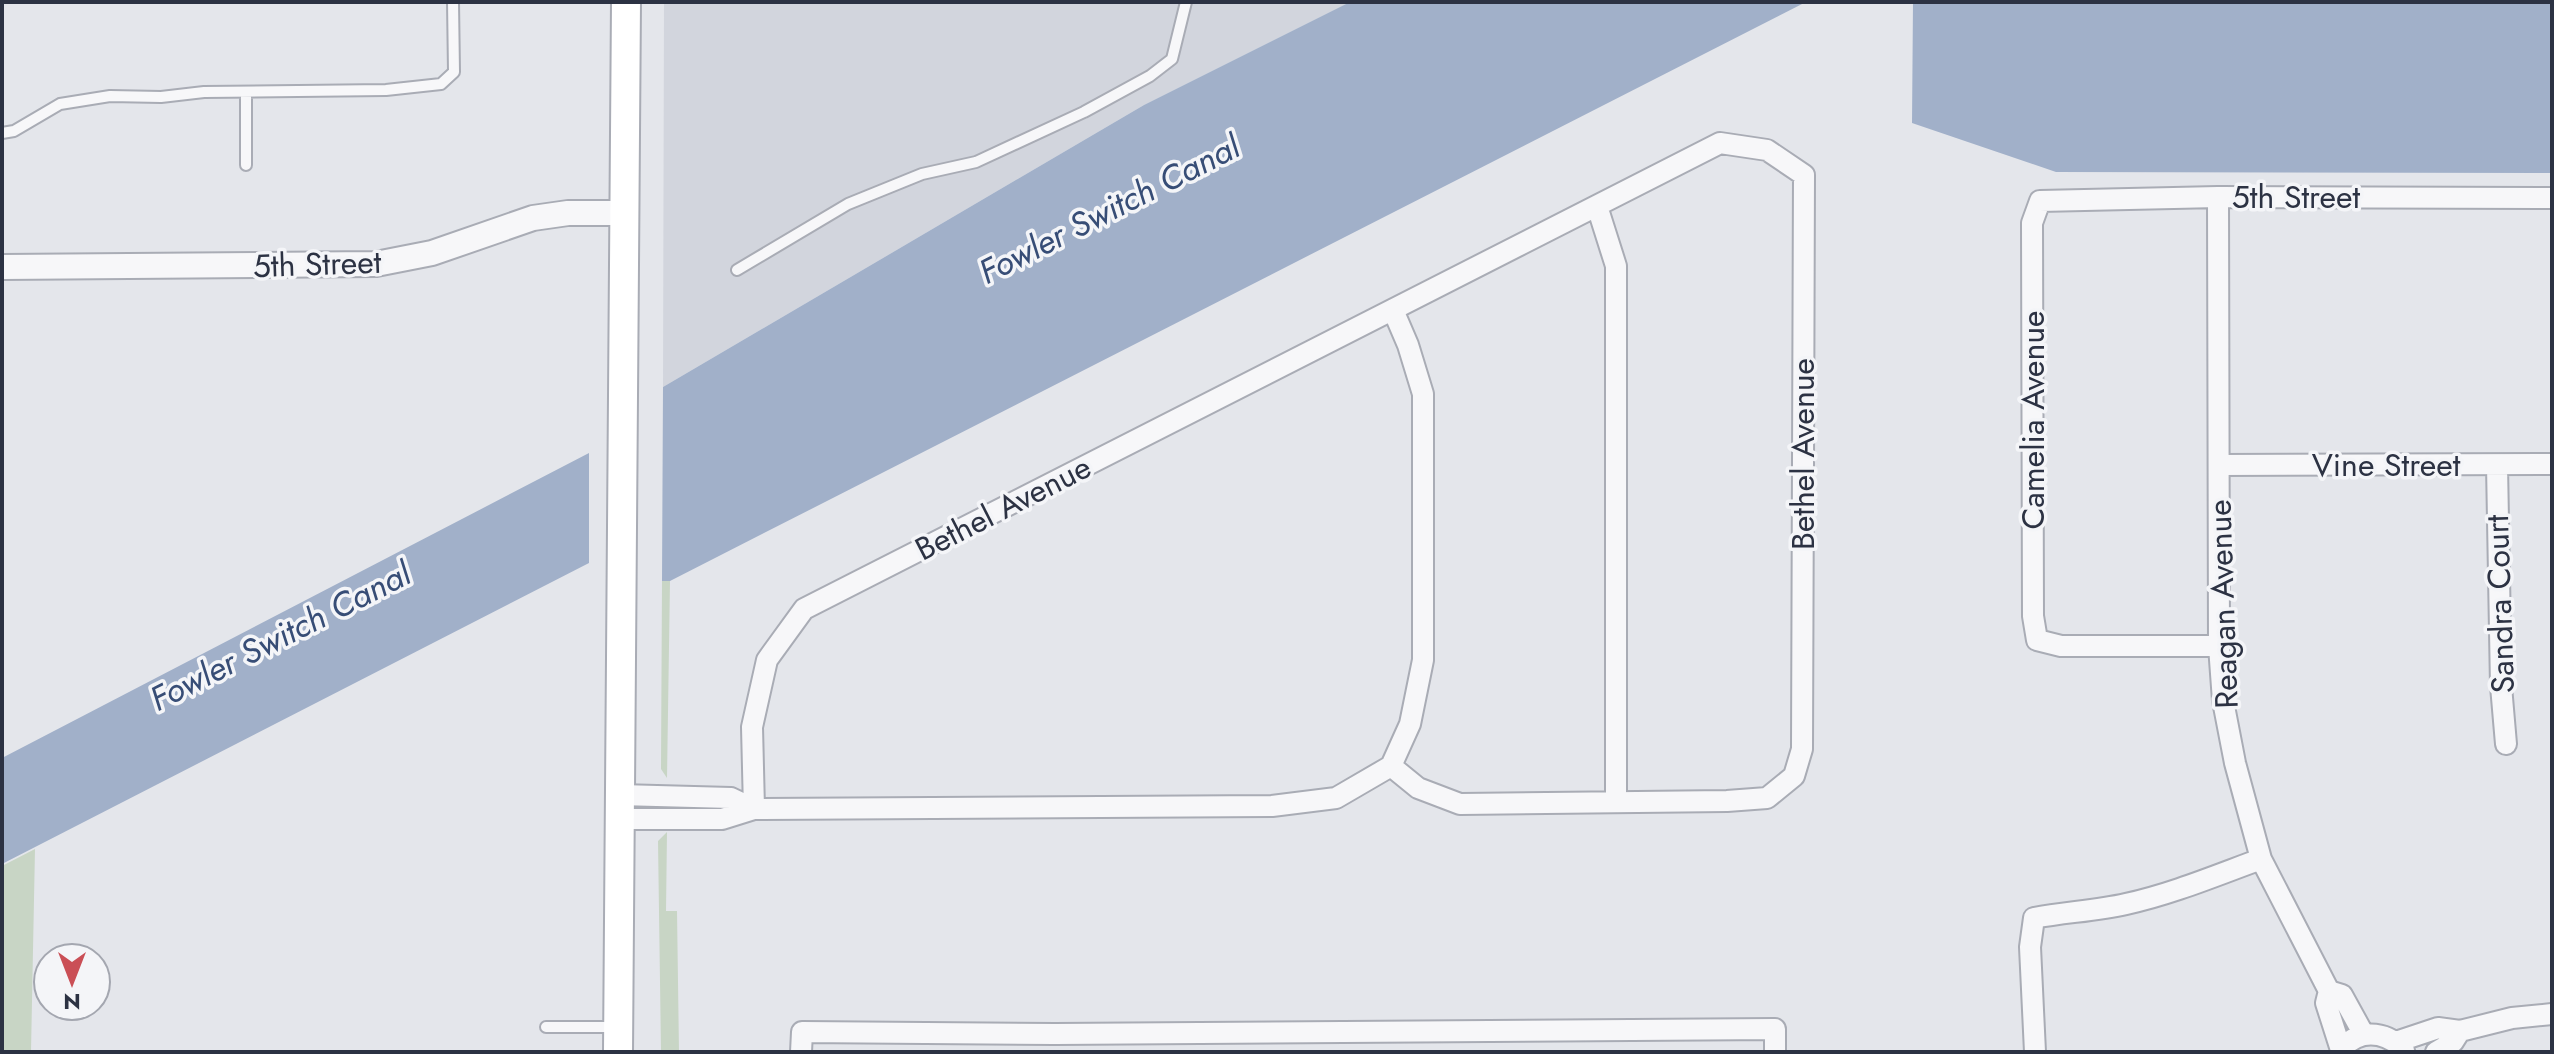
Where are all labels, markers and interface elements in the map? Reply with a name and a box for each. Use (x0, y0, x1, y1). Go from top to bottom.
water label: Fowler Switch Canal (970, 122, 1249, 296)
street label: 5th Street (2232, 174, 2361, 220)
street label: 5th Street (252, 239, 382, 289)
street label: Camelia Avenue (2010, 310, 2056, 530)
street label: Bethel Avenue (1780, 358, 1826, 550)
street label: Vine Street (2312, 442, 2461, 488)
street label: Bethel Avenue (907, 444, 1099, 572)
street label: Reagan Avenue (2196, 499, 2250, 709)
street label: Sandra Court (2474, 514, 2526, 694)
water label: Fowler Switch Canal (141, 549, 420, 723)
north arrow (32, 942, 112, 1022)
text: N (63, 986, 81, 1018)

